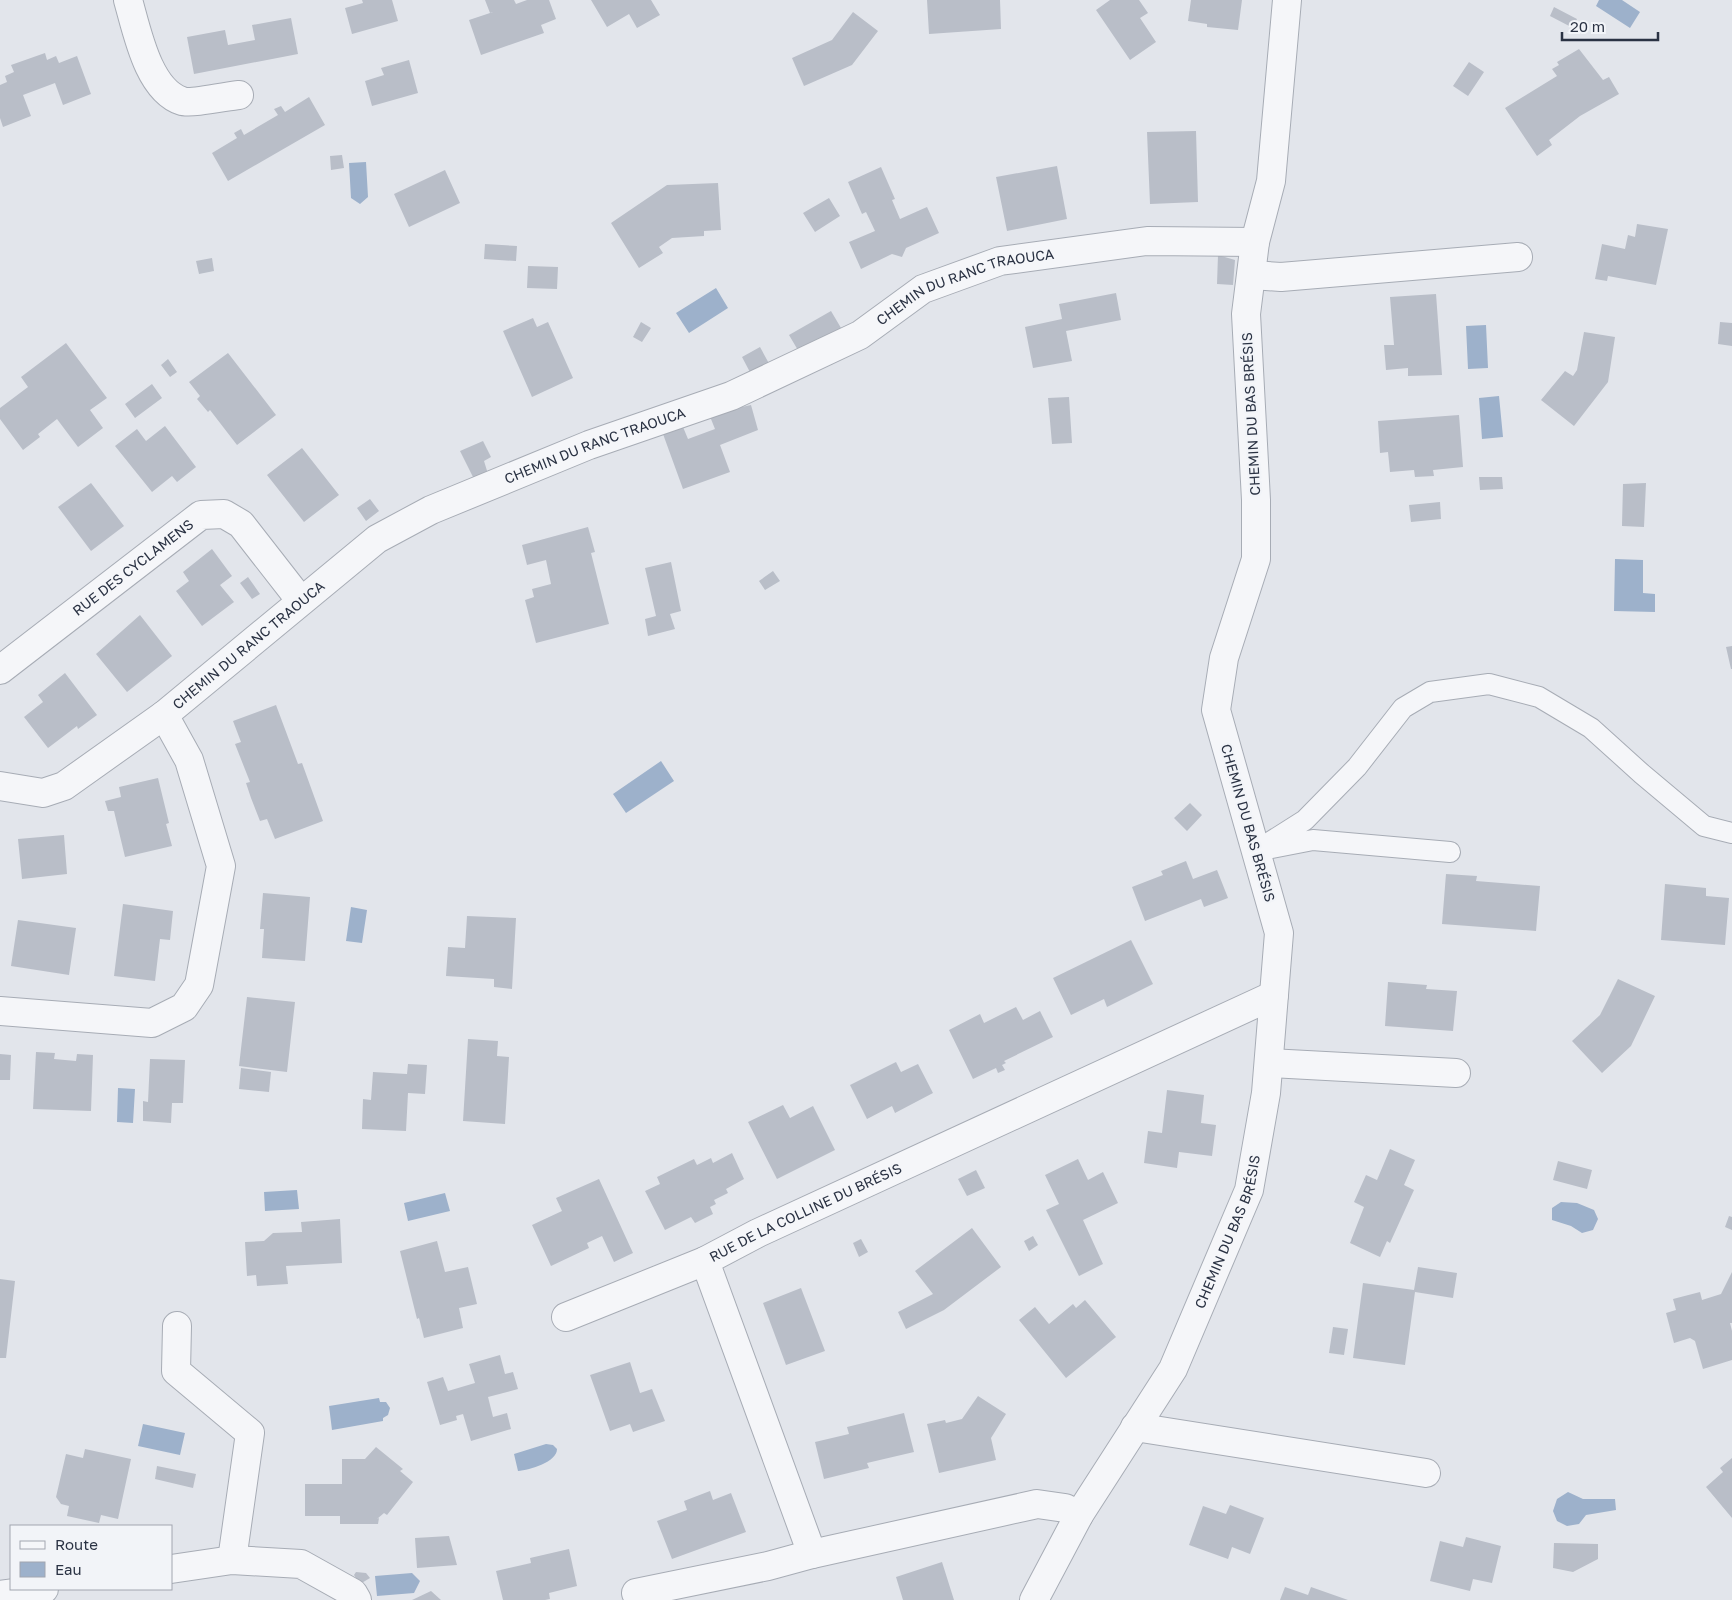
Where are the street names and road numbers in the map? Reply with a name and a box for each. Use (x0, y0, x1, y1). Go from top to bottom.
street label: CHEMIN DU RANC TRAOUCA (873, 245, 1056, 328)
street label: CHEMIN DU BAS BRÉSIS (1238, 332, 1263, 496)
street label: CHEMIN DU RANC TRAOUCA (502, 403, 688, 487)
street label: RUE DES CYCLAMENS (69, 515, 196, 619)
street label: CHEMIN DU RANC TRAOUCA (169, 577, 328, 712)
street label: CHEMIN DU BAS BRÉSIS (1218, 742, 1279, 904)
street label: CHEMIN DU BAS BRÉSIS (1191, 1153, 1263, 1311)
street label: RUE DE LA COLLINE DU BRÉSIS (706, 1159, 904, 1265)

